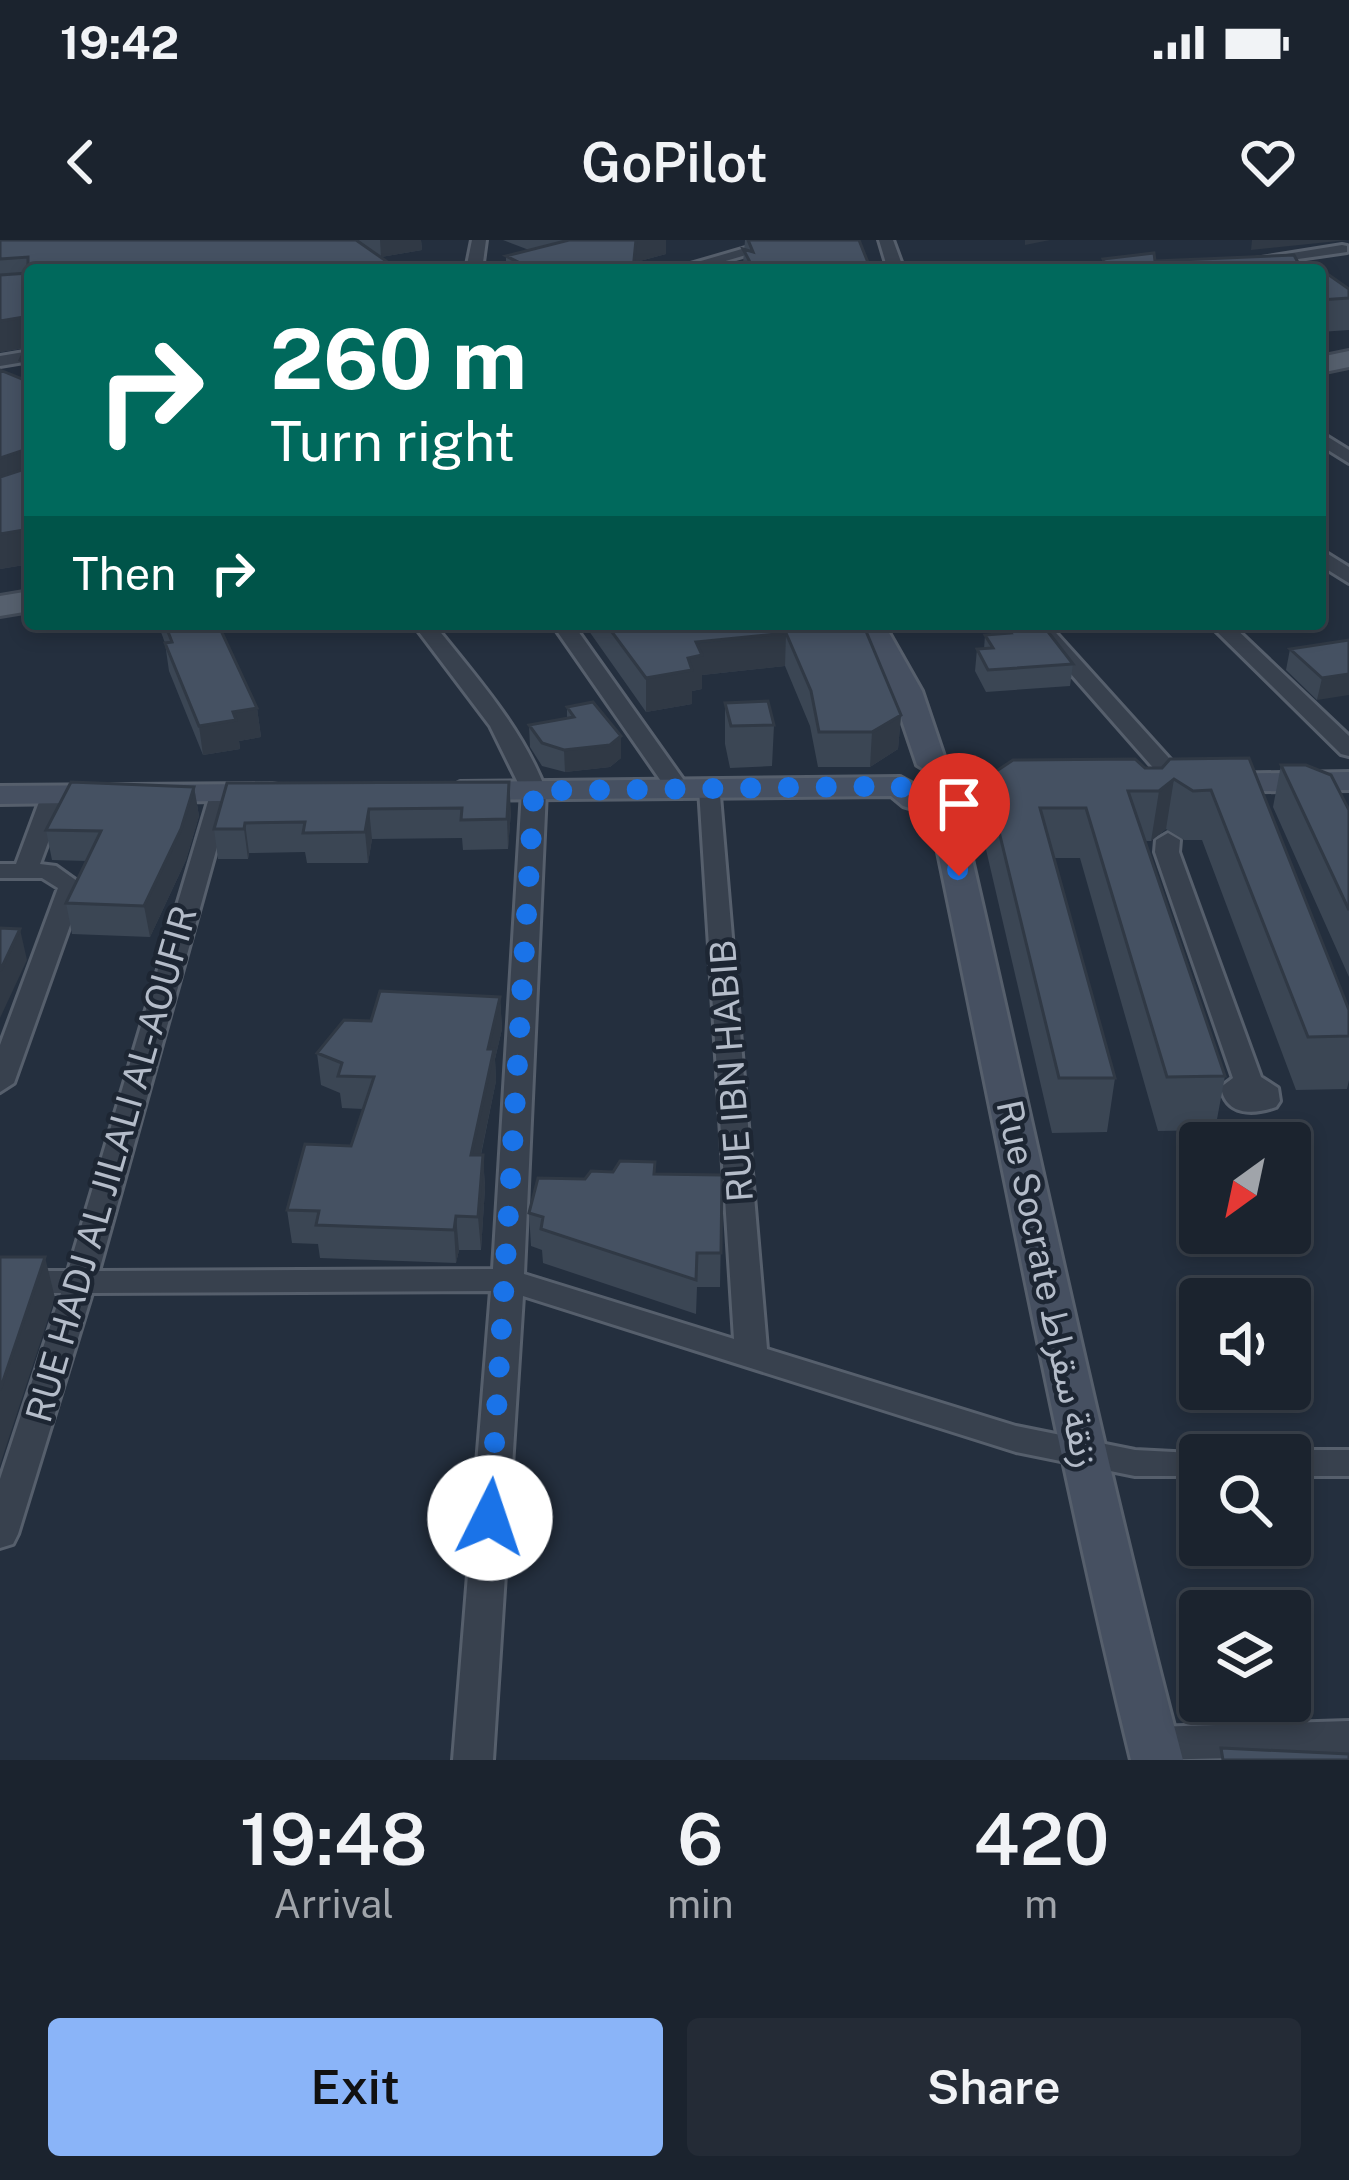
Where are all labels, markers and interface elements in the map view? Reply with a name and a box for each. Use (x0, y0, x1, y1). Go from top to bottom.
text: 19:42 (60, 16, 179, 69)
icon: back (48, 129, 114, 195)
icon: heart (1235, 129, 1301, 195)
text: GoPilot (581, 131, 768, 194)
text: 260 m (270, 309, 527, 408)
icon: right (72, 312, 228, 468)
text: Turn right (270, 410, 515, 473)
icon: right (200, 540, 266, 606)
text: Then (72, 547, 176, 600)
pin (908, 753, 1010, 876)
icon: arrive (926, 771, 992, 837)
street label: RUE HADJ AL JILALI AL-AOUFIR (17, 901, 205, 1427)
street label: RUE IBN HABIB (701, 939, 761, 1203)
street label: Rue Socrate زنقة سقراط (988, 1096, 1108, 1472)
north arrow (1179, 1122, 1311, 1254)
map controls (1179, 1122, 1311, 1722)
button: sound (1179, 1278, 1311, 1410)
button: search (1179, 1434, 1311, 1566)
position arrow (427, 1455, 553, 1581)
button: layers (1179, 1590, 1311, 1722)
text: 19:48 (240, 1797, 428, 1881)
text: 6 (677, 1797, 724, 1881)
text: 420 (973, 1797, 1109, 1881)
text: Arrival (273, 1881, 394, 1927)
text: min (667, 1881, 733, 1927)
text: m (1024, 1881, 1058, 1927)
button: Exit (48, 2018, 663, 2156)
button: Share (687, 2018, 1301, 2156)

